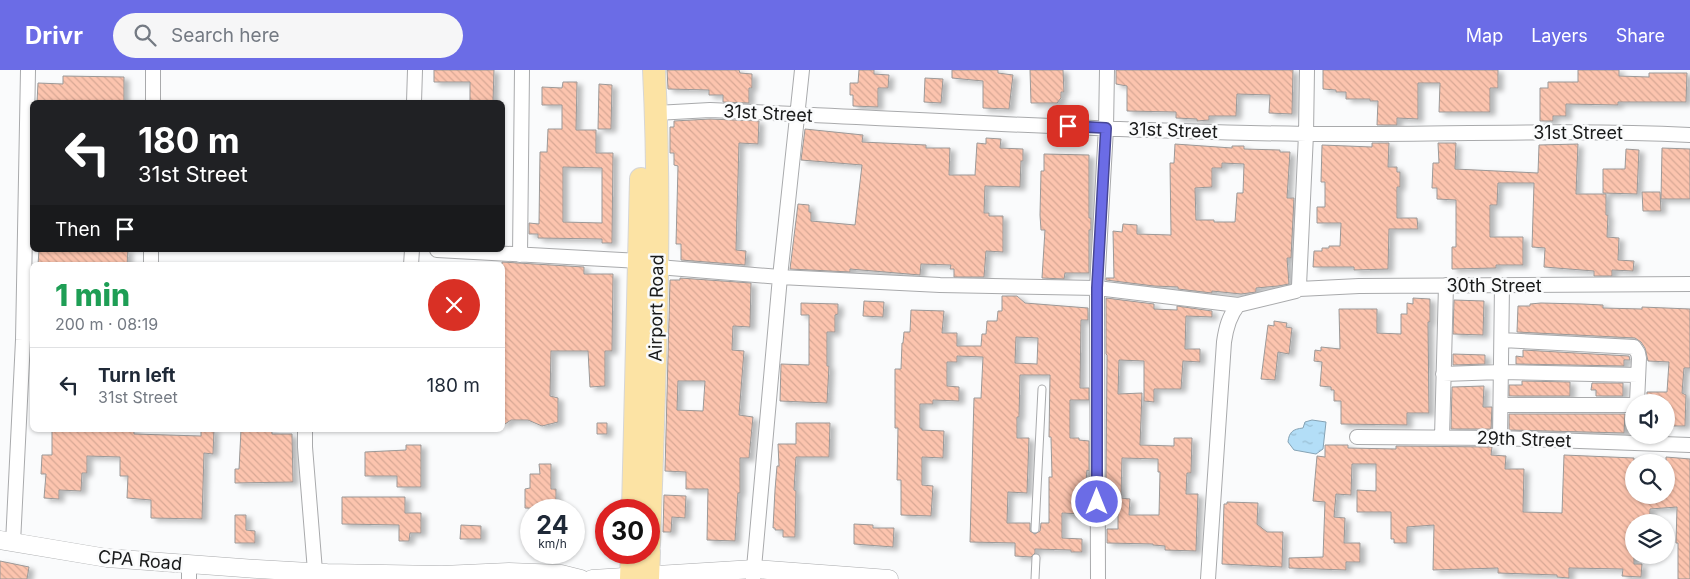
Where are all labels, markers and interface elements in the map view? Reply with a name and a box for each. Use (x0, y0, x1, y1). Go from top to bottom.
search box (113, 13, 463, 58)
text: Drivr (25, 21, 83, 50)
icon: search (131, 21, 159, 49)
text: Search here (171, 24, 280, 47)
text: Map (1466, 25, 1503, 46)
text: Layers (1531, 25, 1588, 46)
text: Share (1616, 25, 1665, 46)
street label: 31st Street (723, 100, 813, 126)
pin (1047, 105, 1089, 147)
icon: arrive (1054, 112, 1082, 140)
street label: 31st Street (1128, 118, 1218, 142)
text: 180 m (138, 119, 240, 161)
icon: left (55, 120, 120, 185)
street label: 31st Street (1533, 122, 1623, 143)
text: 31st Street (138, 161, 248, 187)
icon: arrive (111, 215, 139, 243)
text: Then (55, 218, 101, 241)
street label: Airport Road (645, 254, 667, 362)
street label: 30th Street (1446, 275, 1542, 296)
text: 1 min (55, 277, 130, 313)
button: close (428, 279, 480, 331)
text: 200 m · 08:19 (55, 314, 158, 334)
text: Turn left (98, 364, 176, 387)
icon: left (55, 371, 83, 399)
text: 180 m (427, 374, 480, 397)
text: 31st Street (98, 387, 178, 407)
map controls (1625, 394, 1675, 564)
button: sound (1625, 394, 1675, 444)
street label: 29th Street (1476, 427, 1572, 451)
button: search (1625, 454, 1675, 504)
position arrow (1070, 475, 1122, 527)
speed limit sign: 30 (595, 499, 660, 564)
text: 24 (536, 510, 569, 540)
button: layers (1625, 514, 1675, 564)
text: km/h (538, 536, 567, 551)
street label: CPA Road (97, 546, 183, 574)

